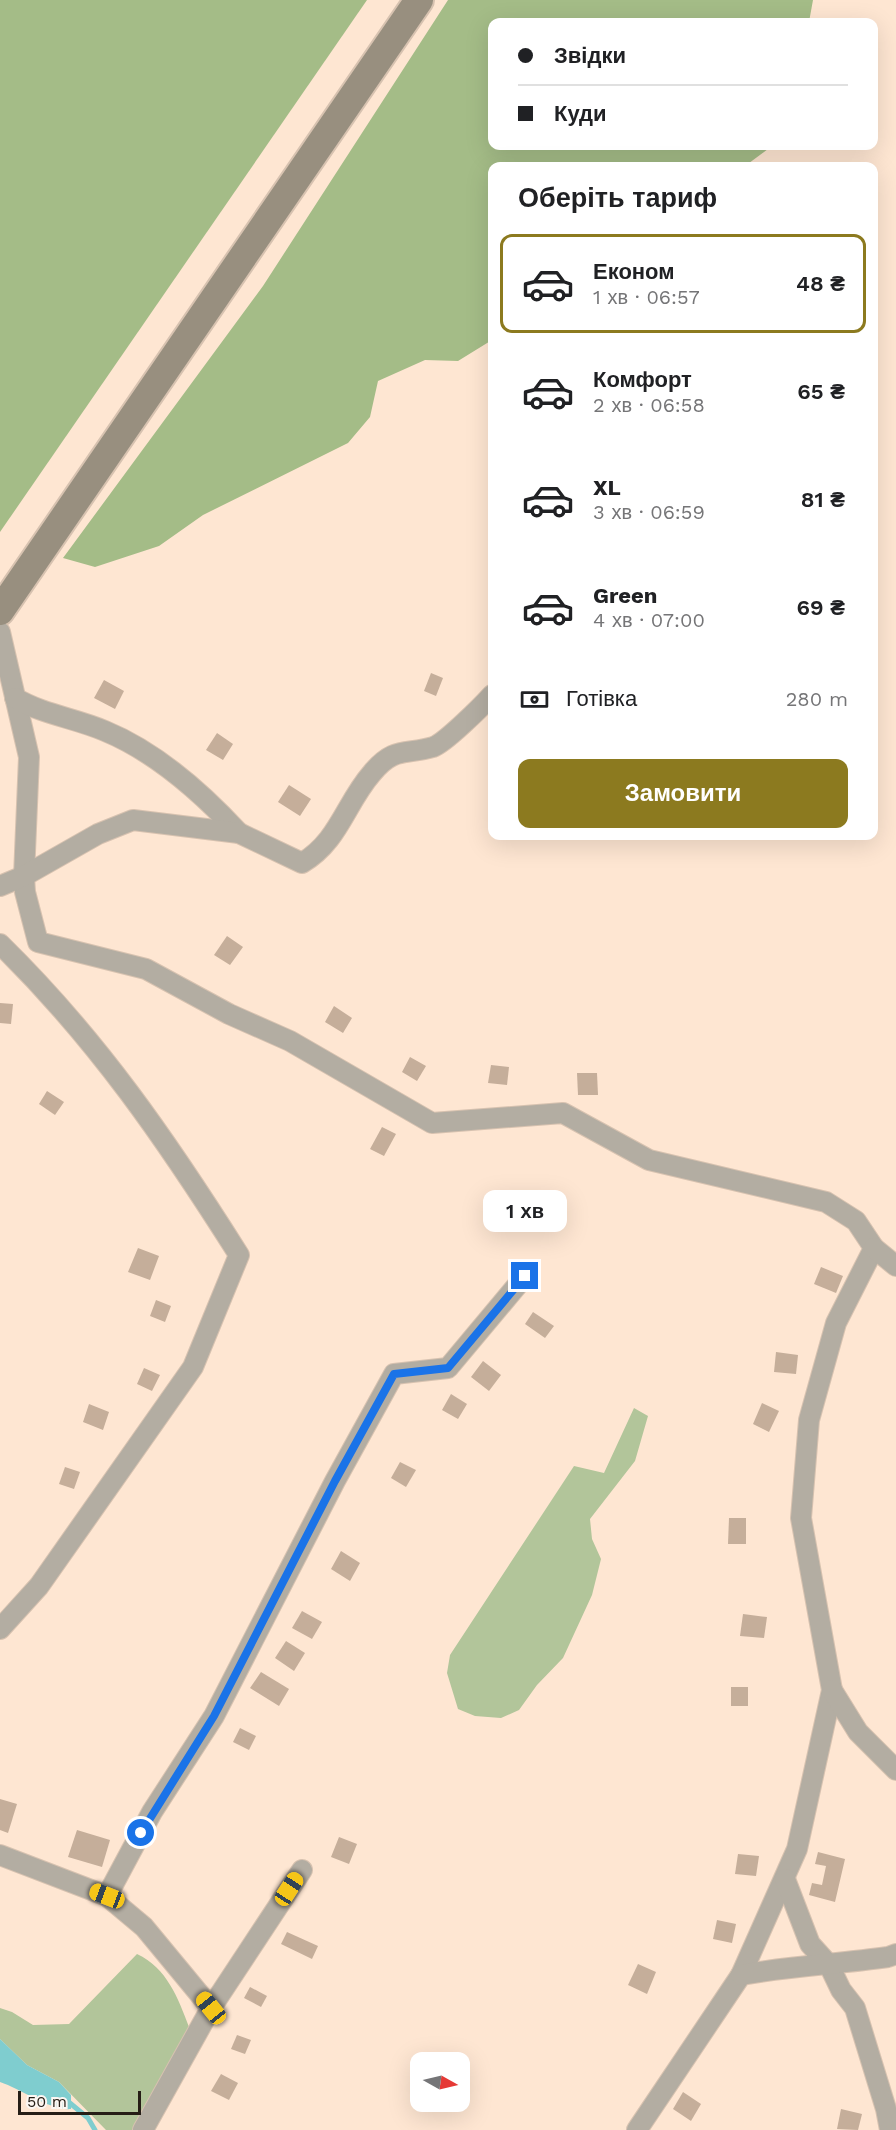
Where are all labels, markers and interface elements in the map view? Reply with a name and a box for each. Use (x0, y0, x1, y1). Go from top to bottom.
text: Звідки (554, 43, 626, 68)
text: Куди (554, 101, 607, 126)
text: Оберіть тариф (518, 182, 717, 214)
icon: car (521, 257, 575, 311)
text: Економ (593, 259, 675, 284)
text: 48 ₴ (796, 271, 845, 296)
text: 1 хв · 06:57 (593, 285, 700, 309)
icon: car (521, 365, 575, 419)
text: Комфорт (593, 367, 692, 392)
text: 65 ₴ (797, 379, 845, 404)
text: 2 хв · 06:58 (593, 393, 705, 417)
icon: car (521, 473, 575, 527)
text: XL (593, 475, 621, 500)
text: 81 ₴ (801, 487, 845, 512)
text: 3 хв · 06:59 (593, 500, 705, 524)
icon: car (521, 581, 575, 635)
text: Green (593, 583, 657, 608)
text: 69 ₴ (797, 595, 845, 620)
text: 4 хв · 07:00 (593, 608, 705, 632)
icon: cash (518, 683, 551, 716)
text: Готівка (566, 686, 637, 711)
text: 280 m (786, 687, 848, 711)
button: Замовити (518, 759, 848, 828)
callout: 1 хв (483, 1189, 567, 1231)
text: 1 хв (506, 1199, 544, 1223)
route end (511, 1262, 538, 1289)
route start (127, 1819, 154, 1846)
car (272, 1869, 306, 1909)
car (87, 1881, 127, 1911)
car (193, 1988, 229, 2028)
north arrow (410, 2052, 470, 2112)
map controls (410, 2052, 470, 2112)
scale bar (18, 2088, 141, 2116)
text: 50 m (27, 2092, 67, 2111)

